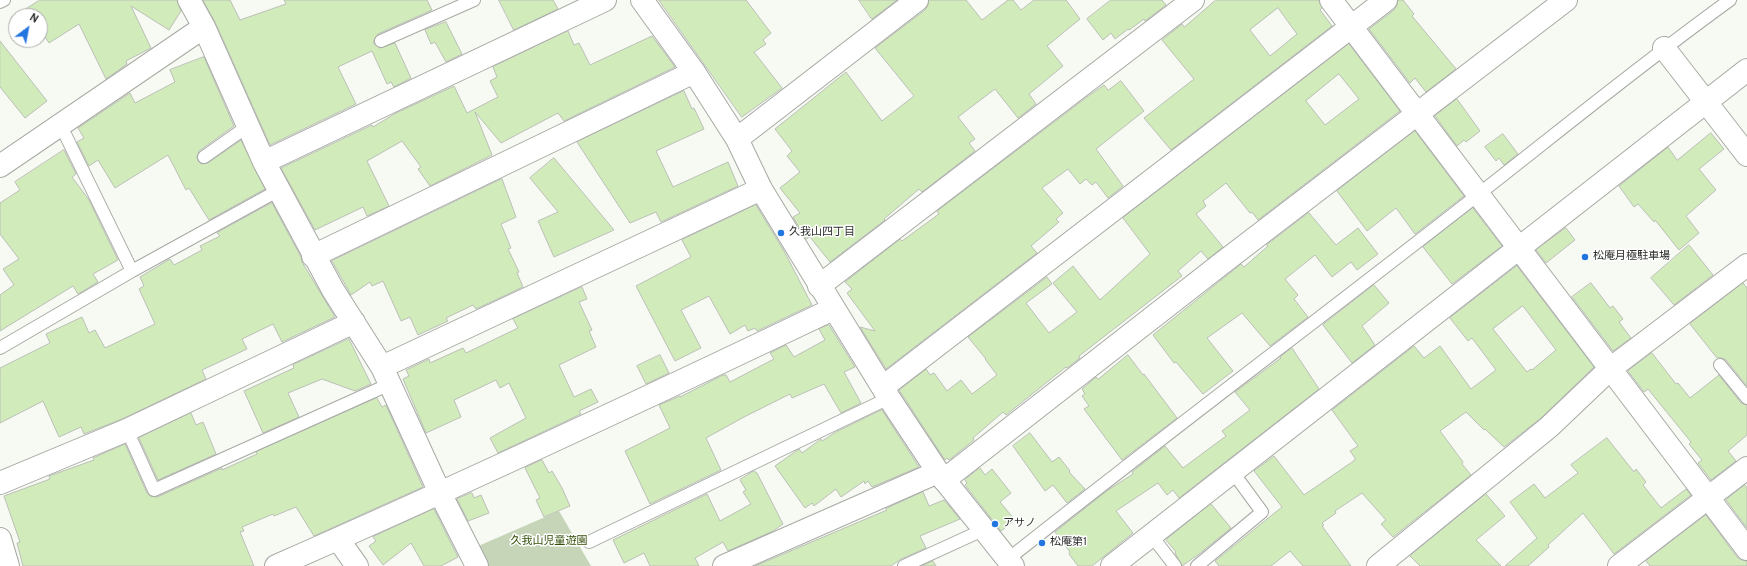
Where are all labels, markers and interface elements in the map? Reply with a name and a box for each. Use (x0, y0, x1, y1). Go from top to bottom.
north arrow (8, 8, 48, 48)
text: N (27, 11, 41, 27)
place label: 久我山四丁目 (789, 226, 855, 240)
marker: 久我山四丁目 (776, 228, 786, 238)
place label: 松庵月極駐車場 (1593, 250, 1670, 264)
marker: 松庵月極駐車場 (1580, 252, 1590, 262)
place label: アサノ (1003, 517, 1036, 531)
marker: アサノ (990, 519, 1000, 529)
park label: 久我山児童遊園 (511, 535, 587, 549)
place label: 松庵第1 (1050, 536, 1087, 550)
marker: 松庵第1 (1037, 538, 1047, 548)

